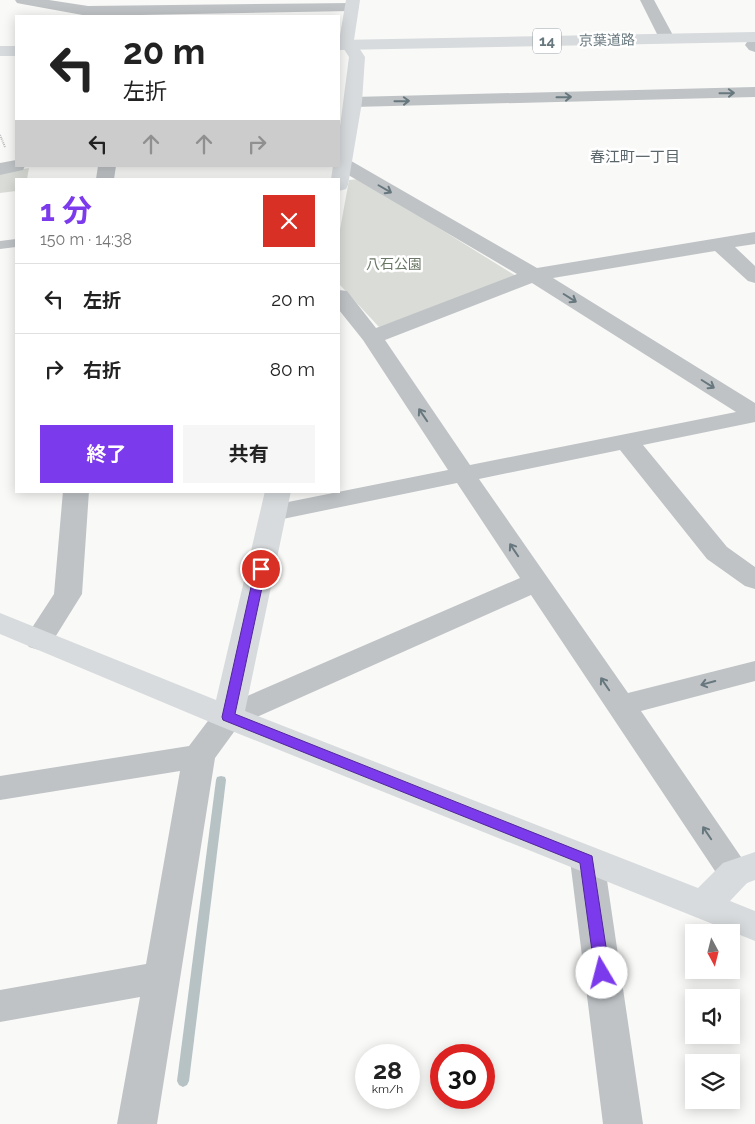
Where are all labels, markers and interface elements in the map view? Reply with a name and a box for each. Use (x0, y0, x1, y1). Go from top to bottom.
road number: 14 (533, 28, 561, 54)
text: 20 m (123, 31, 205, 72)
street label: 京葉道路 (579, 32, 635, 48)
icon: left (40, 35, 105, 100)
text: 左折 (123, 78, 167, 104)
one-way arrow (718, 88, 734, 98)
one-way arrow (556, 92, 572, 102)
one-way arrow (393, 96, 409, 106)
icon: left (84, 130, 112, 158)
icon: ahead (137, 130, 165, 158)
icon: ahead (190, 130, 218, 158)
icon: right (243, 130, 271, 158)
district label: 春江町一丁目 (590, 148, 680, 166)
one-way arrow (378, 184, 392, 194)
text: 1 分 (40, 193, 92, 228)
button: close (263, 195, 315, 247)
text: 150 m · 14:38 (40, 230, 132, 249)
park label: 八石公園 (366, 256, 422, 272)
icon: left (40, 285, 68, 313)
text: 20 m (271, 288, 315, 310)
text: 左折 (83, 289, 121, 311)
one-way arrow (563, 293, 577, 303)
icon: right (40, 355, 68, 383)
text: 80 m (270, 358, 315, 380)
text: 右折 (83, 359, 121, 381)
one-way arrow (701, 379, 715, 389)
one-way arrow (418, 408, 428, 422)
button: 終了 (40, 425, 173, 483)
button: 共有 (183, 425, 315, 483)
one-way arrow (509, 543, 519, 557)
pin (240, 548, 282, 590)
icon: arrive (247, 555, 275, 583)
one-way arrow (600, 677, 610, 691)
one-way arrow (700, 679, 716, 689)
one-way arrow (702, 826, 712, 840)
north arrow (685, 924, 740, 979)
map controls (685, 924, 740, 1109)
position arrow (575, 946, 627, 998)
button: sound (685, 989, 740, 1044)
speed limit sign: 30 (430, 1044, 495, 1109)
button: layers (685, 1054, 740, 1109)
text: 28 (373, 1055, 402, 1085)
text: km/h (372, 1082, 403, 1096)

